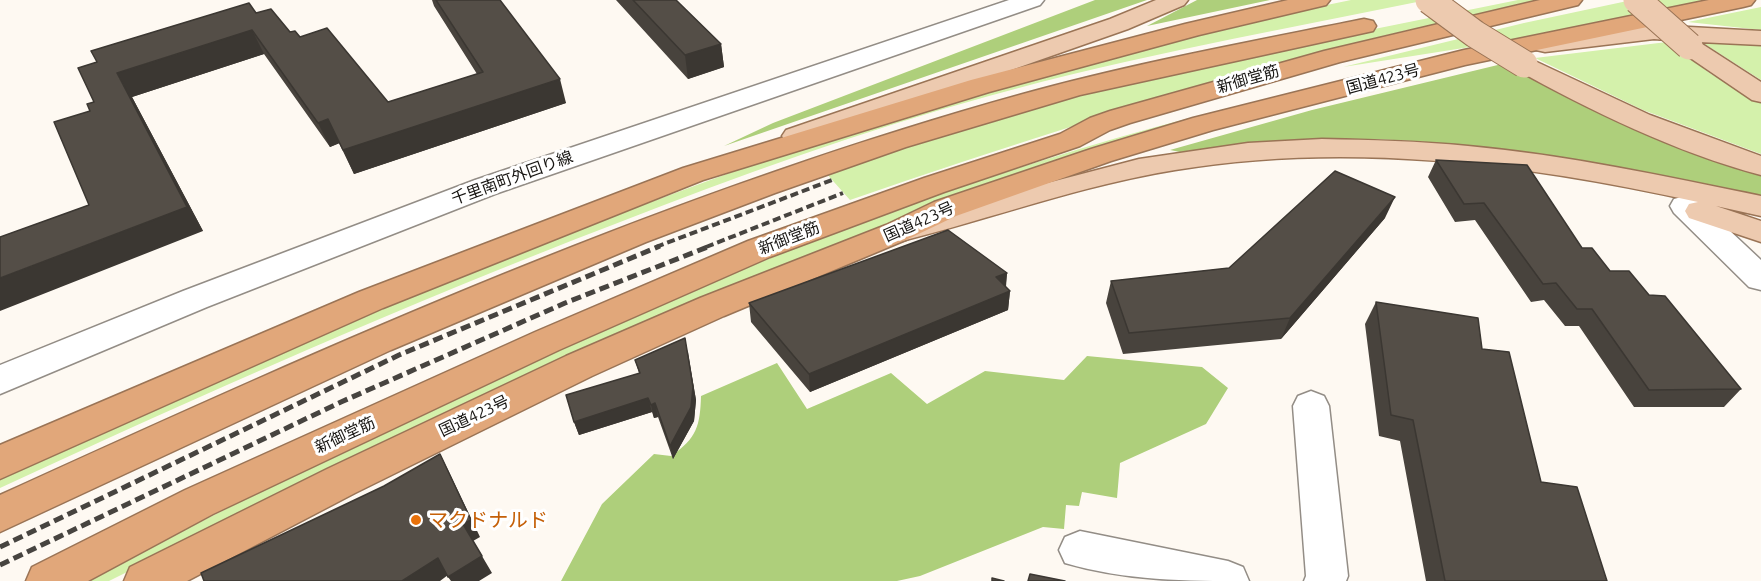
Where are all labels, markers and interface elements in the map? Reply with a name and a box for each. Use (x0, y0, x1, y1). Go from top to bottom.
street label: 国道423号 (1344, 60, 1422, 98)
street label: 新御堂筋 (1215, 61, 1281, 97)
street label: 千里南町外回り線 (449, 147, 575, 209)
street label: 国道423号 (881, 198, 957, 246)
street label: 新御堂筋 (756, 218, 822, 258)
street label: 国道423号 (436, 391, 512, 441)
street label: 新御堂筋 (312, 413, 378, 457)
place label: マクドナルド (428, 508, 548, 532)
marker: マクドナルド (409, 513, 423, 527)

